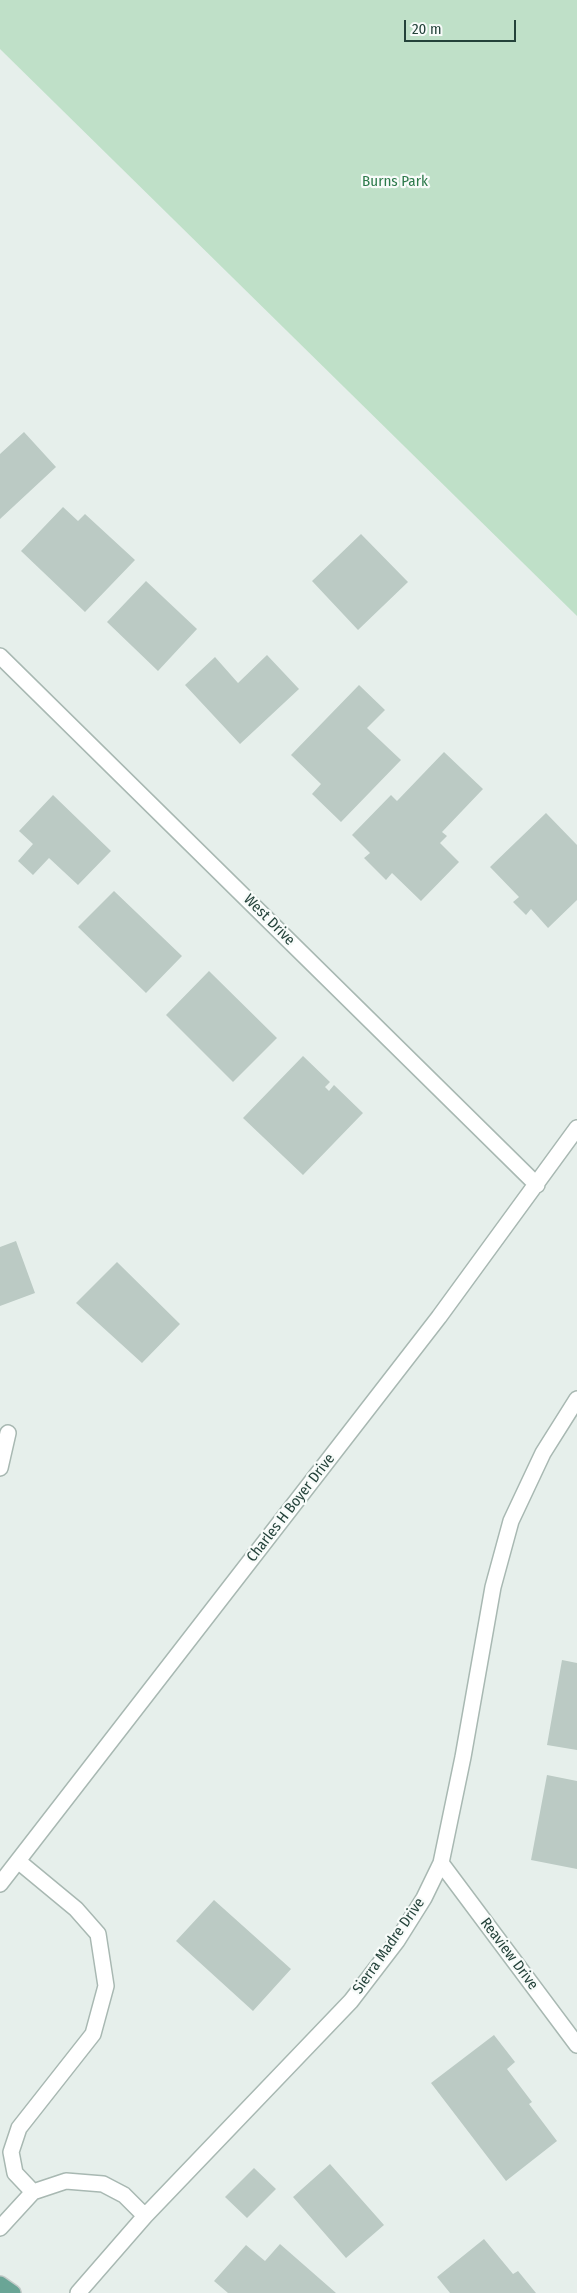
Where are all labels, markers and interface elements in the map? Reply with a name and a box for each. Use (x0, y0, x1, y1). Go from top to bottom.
scale bar (407, 10, 520, 42)
text: 20 m (412, 20, 442, 38)
park label: Burns Park (362, 173, 428, 191)
street label: West Drive (240, 891, 298, 949)
street label: Charles H Boyer Drive (243, 1450, 339, 1566)
street label: Sierra Madre Drive (349, 1895, 429, 1997)
street label: Reaview Drive (476, 1915, 542, 1993)

